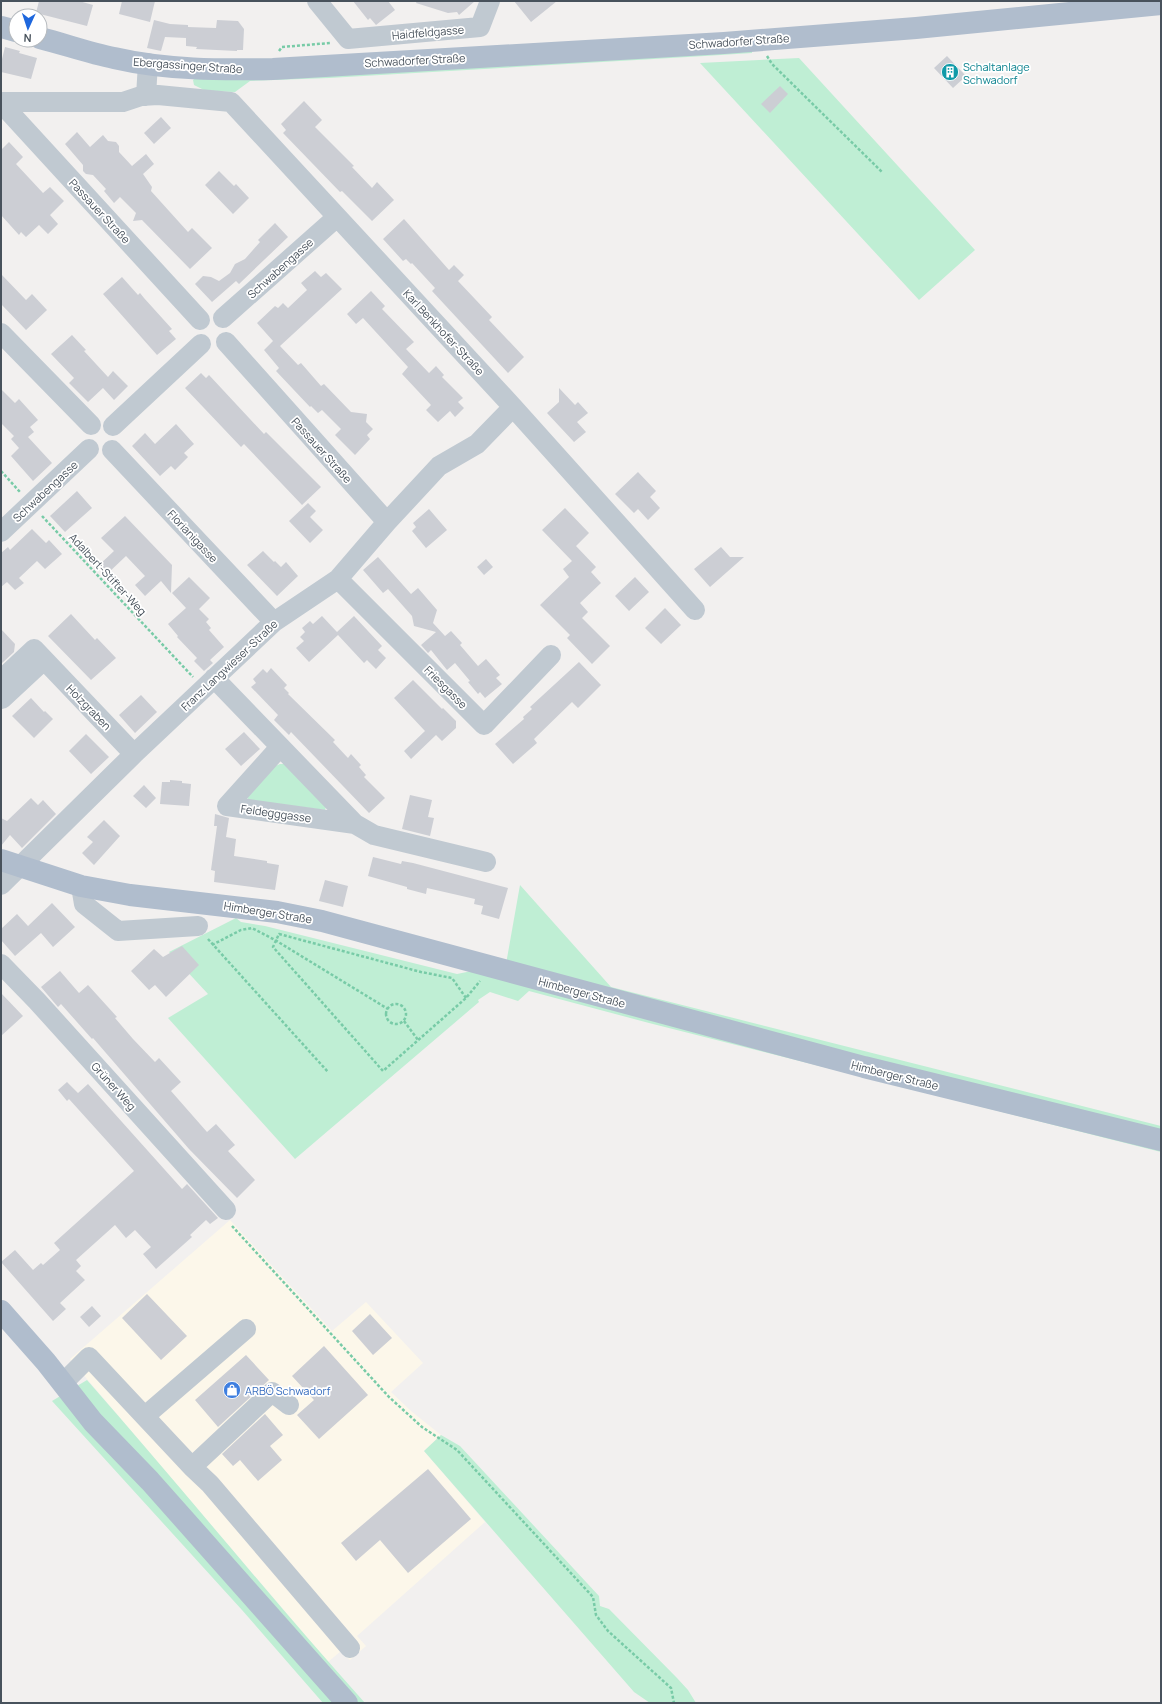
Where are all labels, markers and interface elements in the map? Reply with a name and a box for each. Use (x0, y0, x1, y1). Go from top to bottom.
north arrow (8, 8, 48, 48)
street label: Haidfeldgasse (391, 21, 465, 43)
street label: Schwadorfer Straße (688, 30, 790, 52)
text: N (23, 31, 32, 46)
street label: Schwadorfer Straße (364, 50, 466, 70)
street label: Ebergassinger Straße (133, 54, 244, 76)
place label: Schaltanlage Schwadorf (963, 59, 1030, 87)
building icon: Schaltanlage Schwadorf (940, 62, 960, 82)
street label: Passauer Straße (66, 175, 134, 247)
street label: Schwabengasse (244, 234, 316, 302)
street label: Karl Benkhofer-Straße (400, 286, 488, 379)
street label: Passauer Straße (289, 414, 356, 486)
street label: Schwabengasse (9, 457, 81, 525)
street label: Florianigasse (165, 506, 222, 566)
street label: Adalbert-Stifter-Weg (66, 530, 150, 618)
street label: Franz Langwieser-Straße (177, 616, 281, 714)
street label: Friesgasse (421, 662, 471, 712)
street label: Holzgraben (63, 681, 115, 733)
street label: Feldegggasse (240, 801, 313, 825)
street label: Himberger Straße (223, 898, 314, 926)
street label: Himberger Straße (537, 973, 628, 1011)
street label: Himberger Straße (850, 1057, 941, 1093)
street label: Grüner Weg (88, 1059, 140, 1113)
shop icon: ARBÖ Schwadorf (222, 1380, 242, 1400)
place label: ARBÖ Schwadorf (245, 1383, 330, 1398)

